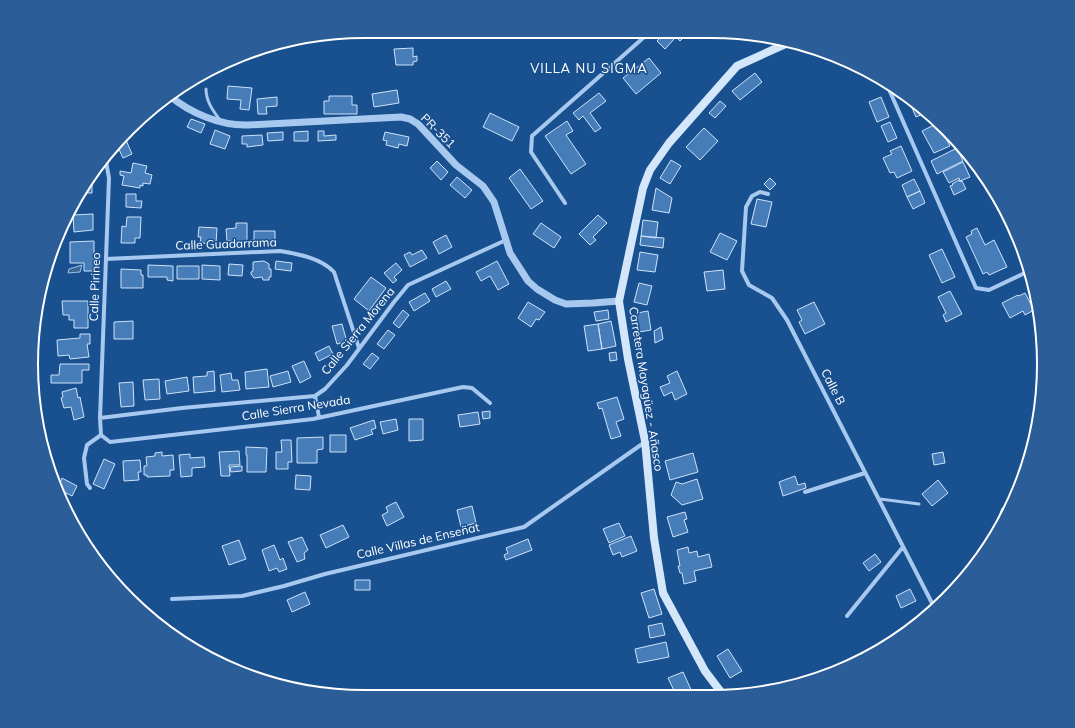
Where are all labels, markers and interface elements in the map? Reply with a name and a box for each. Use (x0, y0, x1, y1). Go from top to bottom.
district label: VILLA NU SIGMA (530, 60, 648, 76)
street label: PR-351 (418, 110, 459, 151)
street label: Calle Guadarrama (175, 234, 277, 253)
street label: Calle Pirineo (86, 252, 103, 322)
street label: Calle Sierra Morena (318, 284, 398, 378)
street label: Carretera Mayagüez - Añasco (626, 306, 667, 472)
street label: Calle B (818, 366, 849, 407)
street label: Calle Sierra Nevada (241, 392, 351, 423)
street label: Calle Villas de Enseñat (355, 519, 481, 562)

